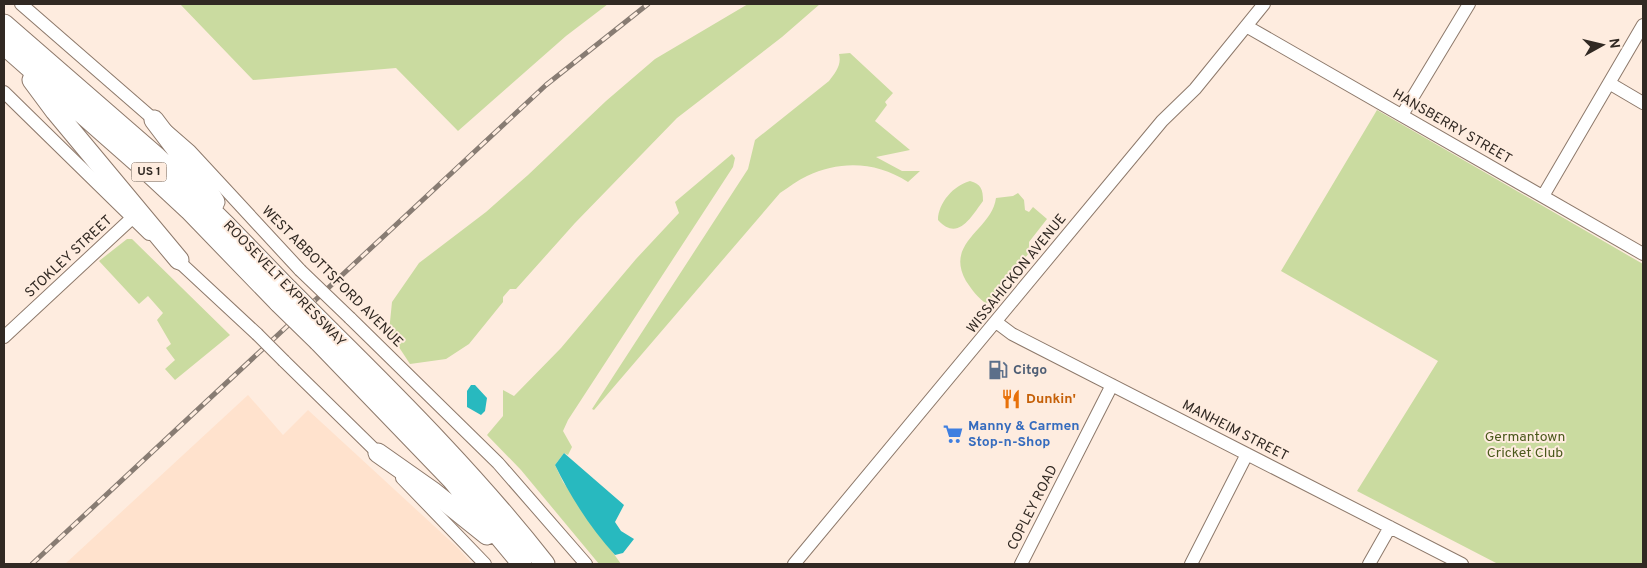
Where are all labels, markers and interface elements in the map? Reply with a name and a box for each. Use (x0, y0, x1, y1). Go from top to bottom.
north arrow (1577, 20, 1627, 70)
text: N (1604, 37, 1623, 50)
street label: HANSBERRY STREET (1389, 86, 1515, 168)
road number: US 1 (132, 162, 166, 182)
street label: WEST ABBOTTSFORD AVENUE (258, 203, 406, 351)
street label: WISSAHICKON AVENUE (964, 211, 1070, 337)
street label: STOKLEY STREET (22, 212, 116, 302)
street label: ROOSEVELT EXPRESSWAY (219, 217, 349, 351)
fuel station icon: Citgo (987, 359, 1009, 381)
place label: Citgo (1013, 362, 1047, 379)
restaurant icon: Dunkin' (1000, 388, 1022, 410)
place label: Dunkin' (1026, 391, 1076, 408)
street label: MANHEIM STREET (1179, 397, 1291, 465)
place label: Manny & Carmen Stop-n-Shop (968, 418, 1080, 451)
supermarket icon: Manny & Carmen Stop-n-Shop (942, 423, 964, 445)
park label: Germantown Cricket Club (1485, 429, 1565, 462)
street label: COPLEY ROAD (1004, 463, 1062, 553)

